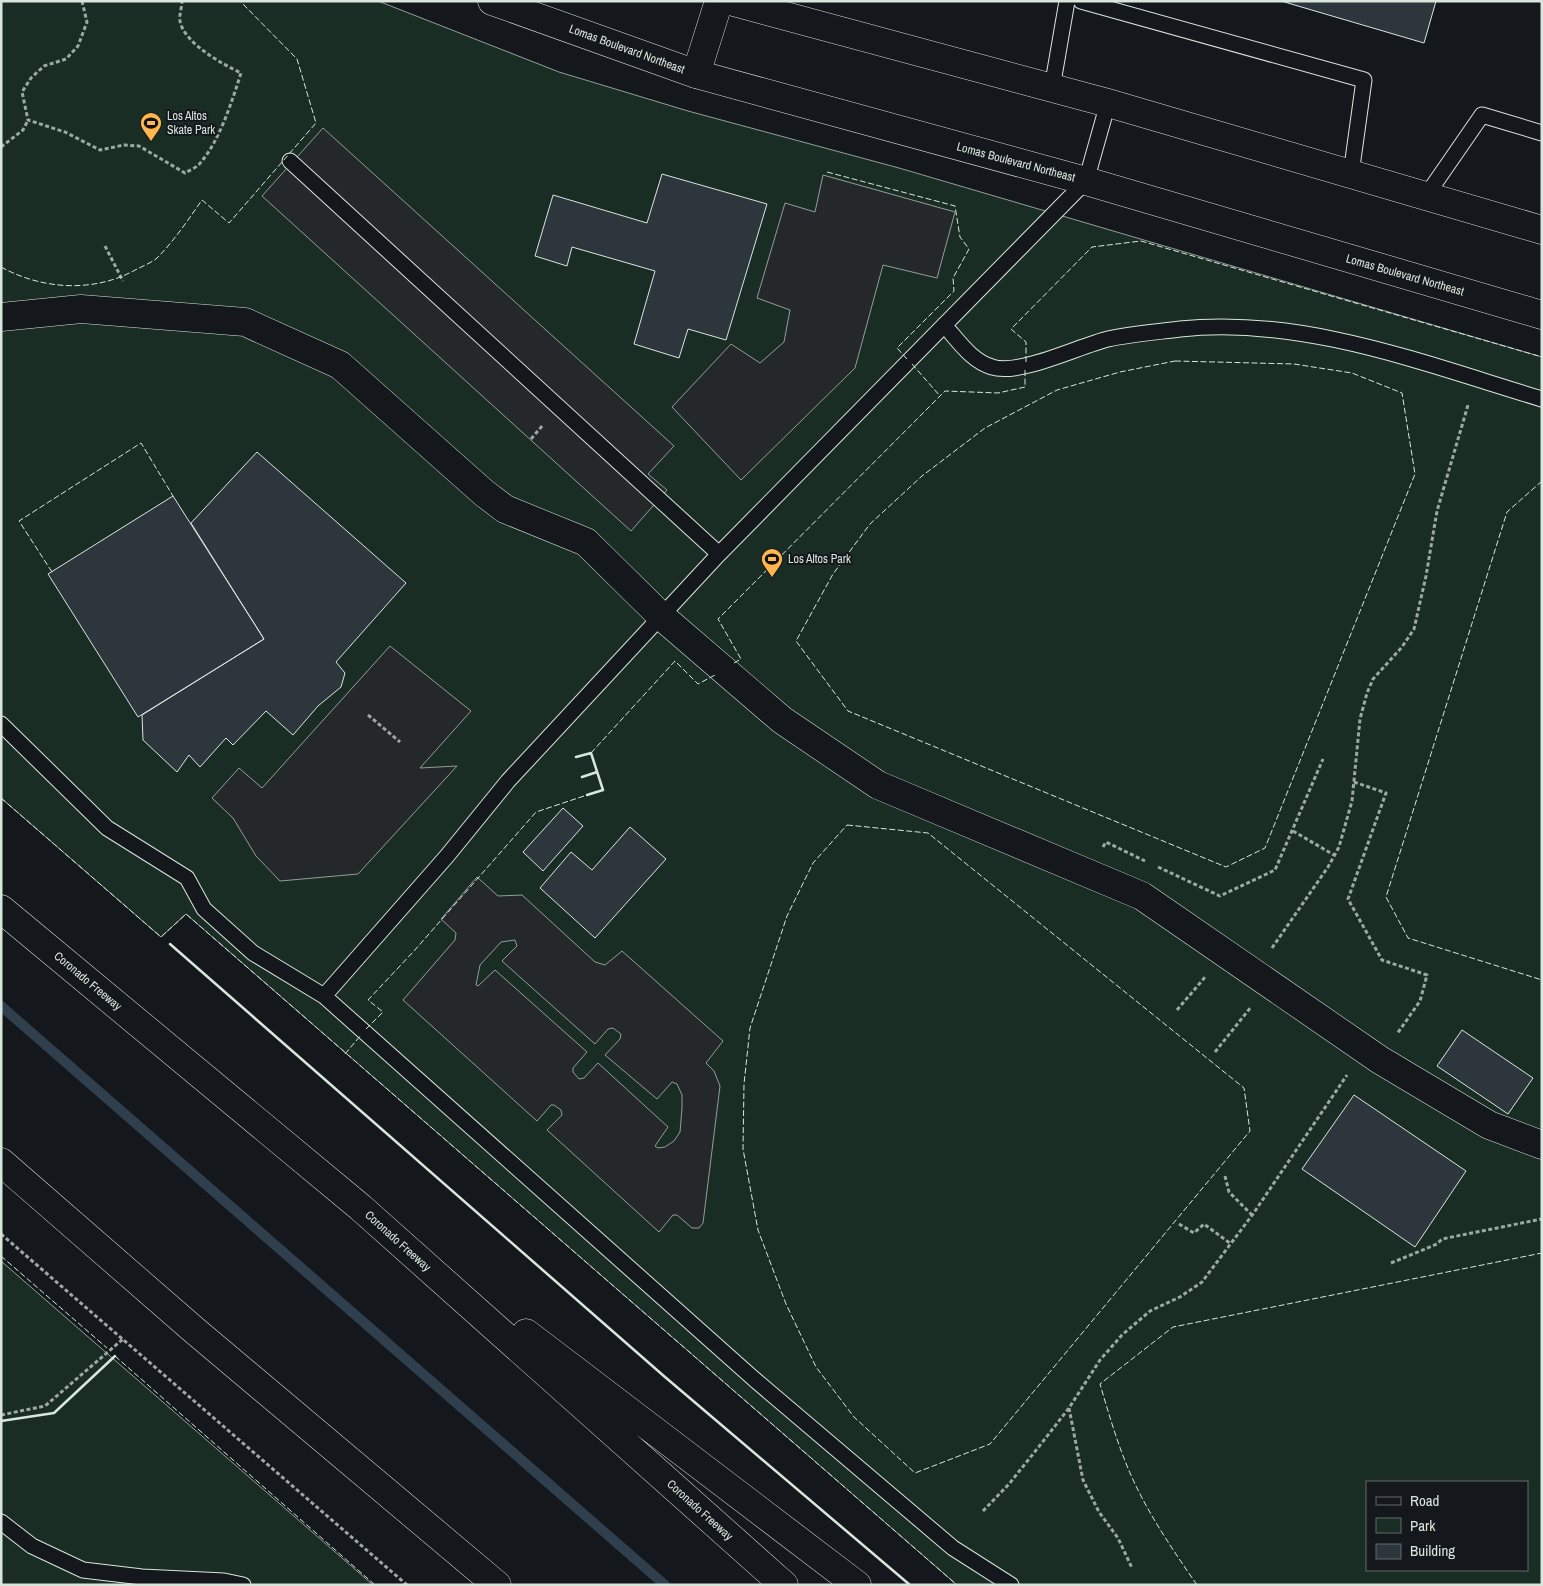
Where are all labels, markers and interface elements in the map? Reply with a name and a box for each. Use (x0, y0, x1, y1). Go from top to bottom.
street label: Lomas Boulevard Northeast (567, 21, 687, 77)
place label: Los Altos Skate Park (167, 108, 215, 138)
sports icon: Los Altos Skate Park (139, 111, 163, 142)
street label: Lomas Boulevard Northeast (955, 138, 1077, 186)
street label: Lomas Boulevard Northeast (1344, 250, 1466, 300)
sports icon: Los Altos Park (760, 547, 784, 578)
place label: Los Altos Park (788, 551, 851, 567)
street label: Coronado Freeway (51, 948, 125, 1014)
street label: Coronado Freeway (362, 1207, 435, 1275)
street label: Coronado Freeway (664, 1476, 737, 1544)
legend (1366, 1481, 1528, 1571)
text: Road (1410, 1490, 1439, 1511)
text: Park (1410, 1515, 1436, 1536)
text: Building (1410, 1540, 1455, 1561)

